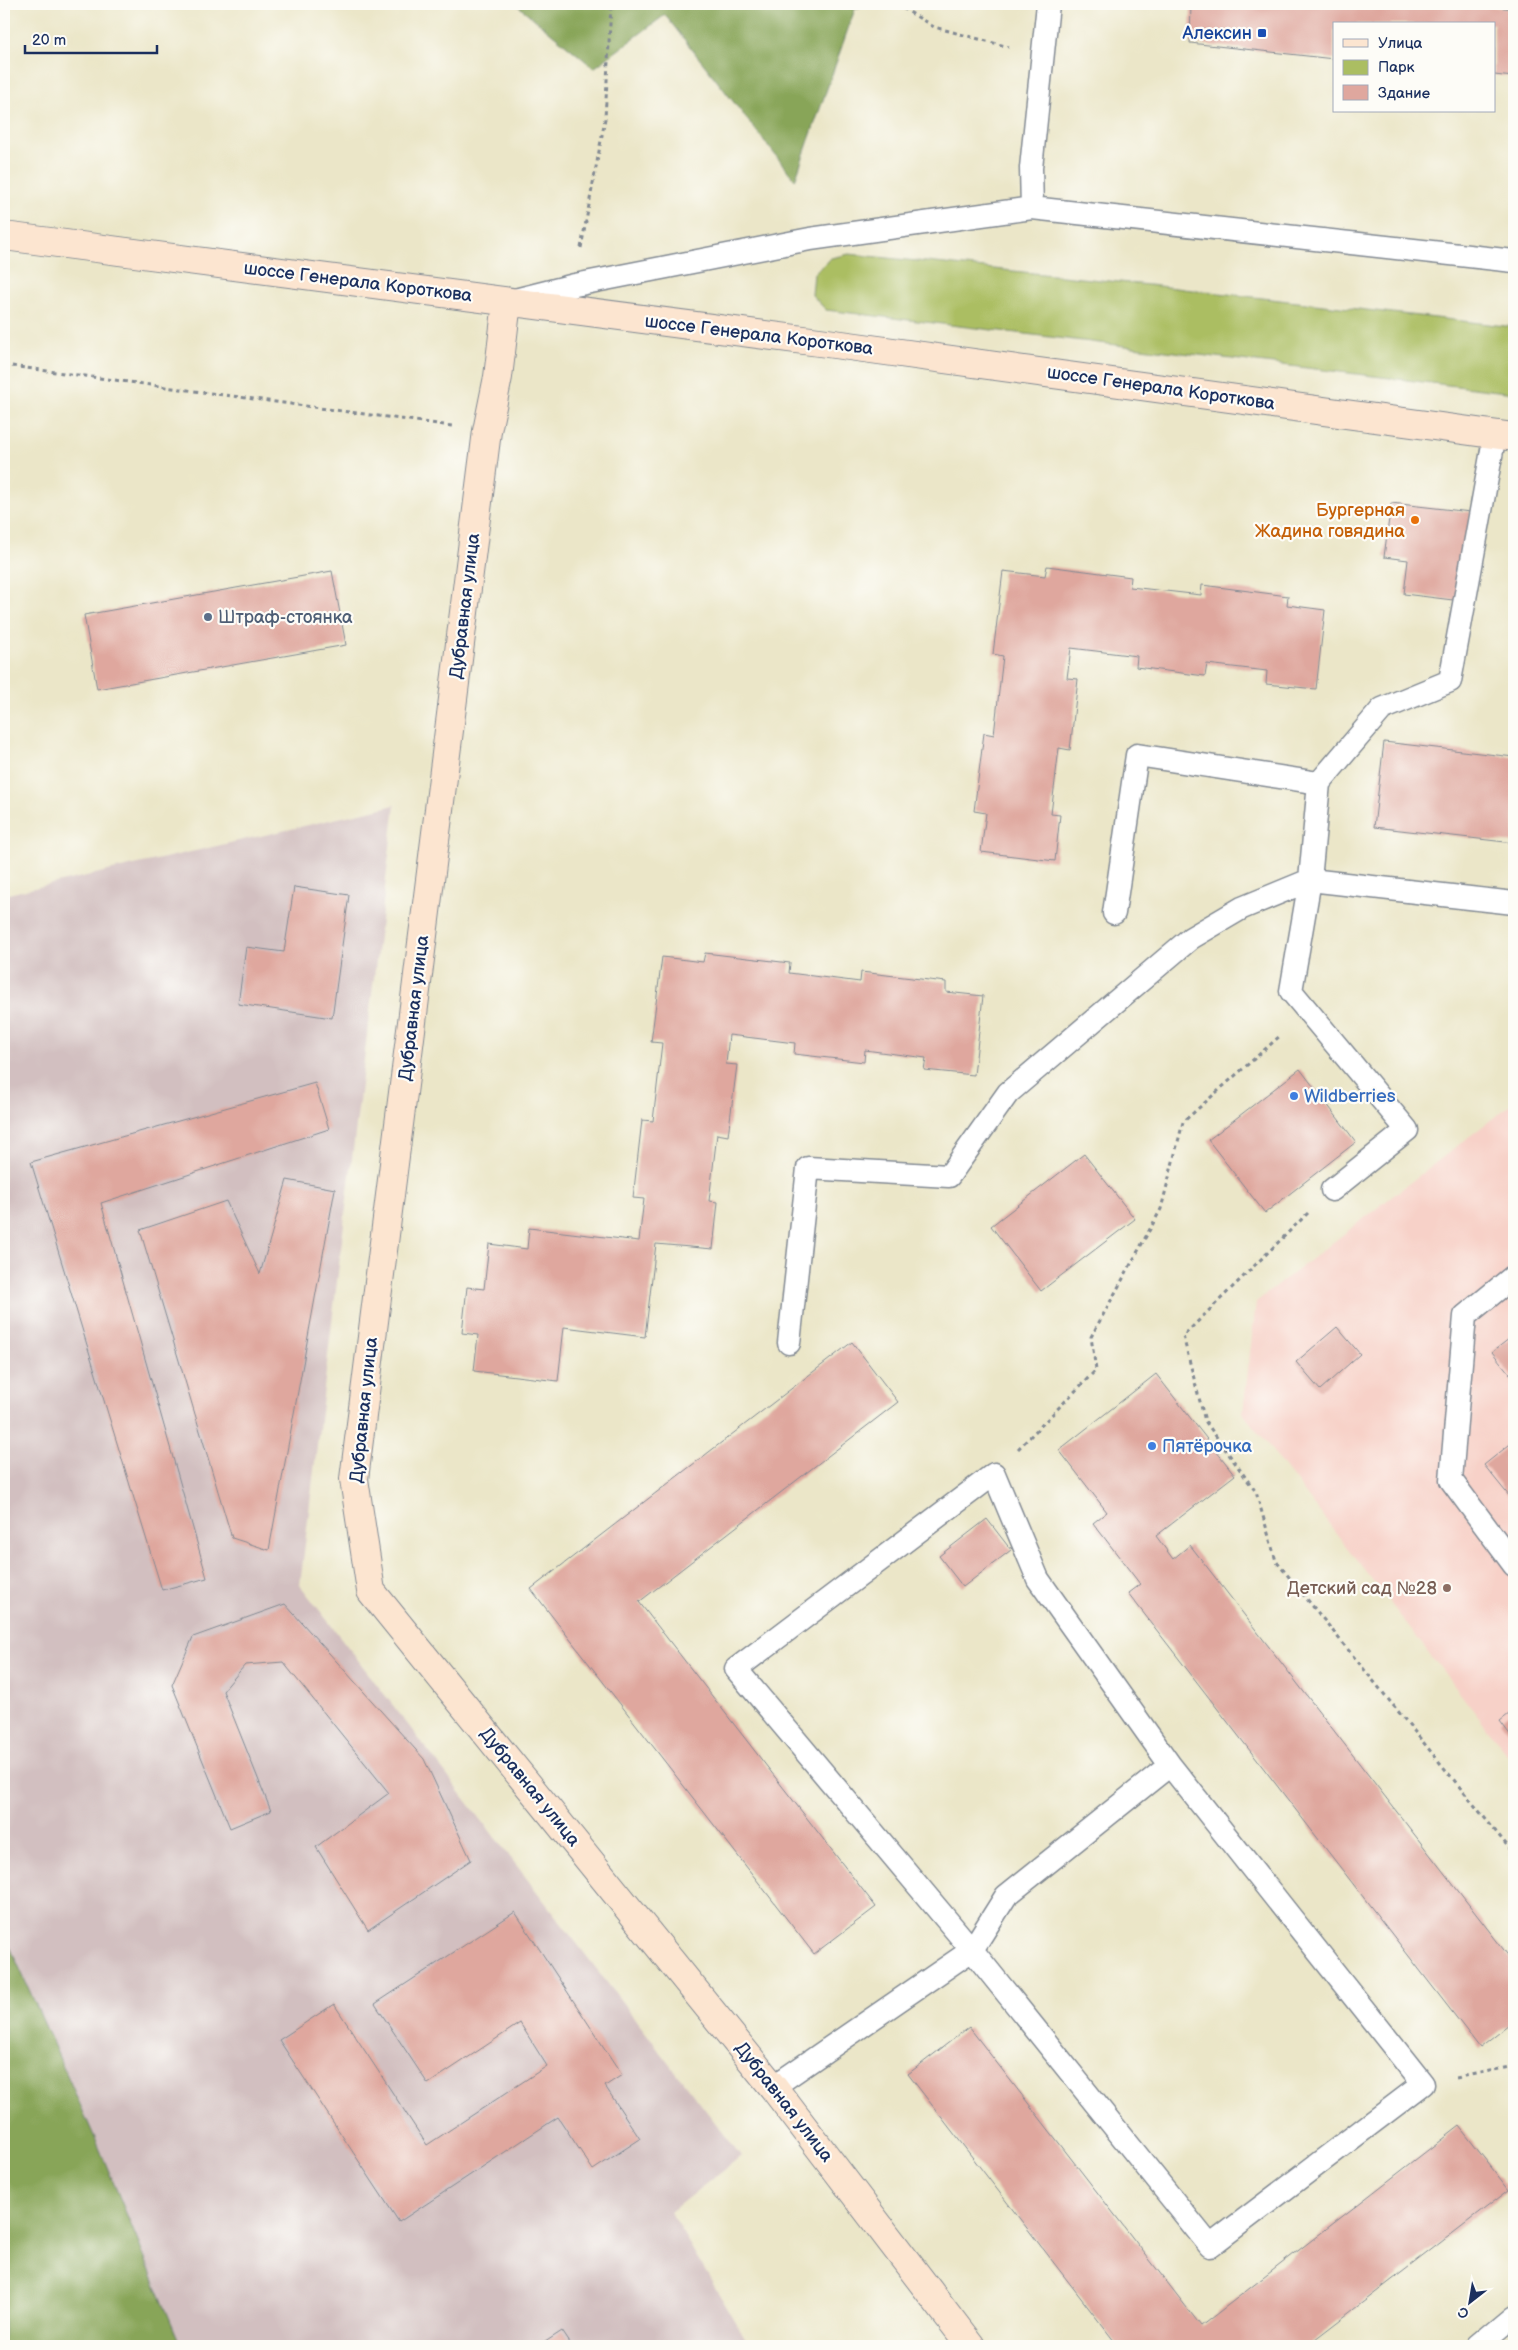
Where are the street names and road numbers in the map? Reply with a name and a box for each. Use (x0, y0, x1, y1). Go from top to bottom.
street label: шоссе Генерала Короткова (243, 258, 474, 306)
street label: шоссе Генерала Короткова (644, 311, 875, 359)
street label: шоссе Генерала Короткова (1046, 362, 1277, 414)
street label: Дубравная улица (446, 532, 484, 680)
street label: Дубравная улица (395, 934, 433, 1082)
street label: Дубравная улица (346, 1336, 382, 1484)
street label: Дубравная улица (476, 1723, 585, 1851)
street label: Дубравная улица (731, 2038, 838, 2167)

